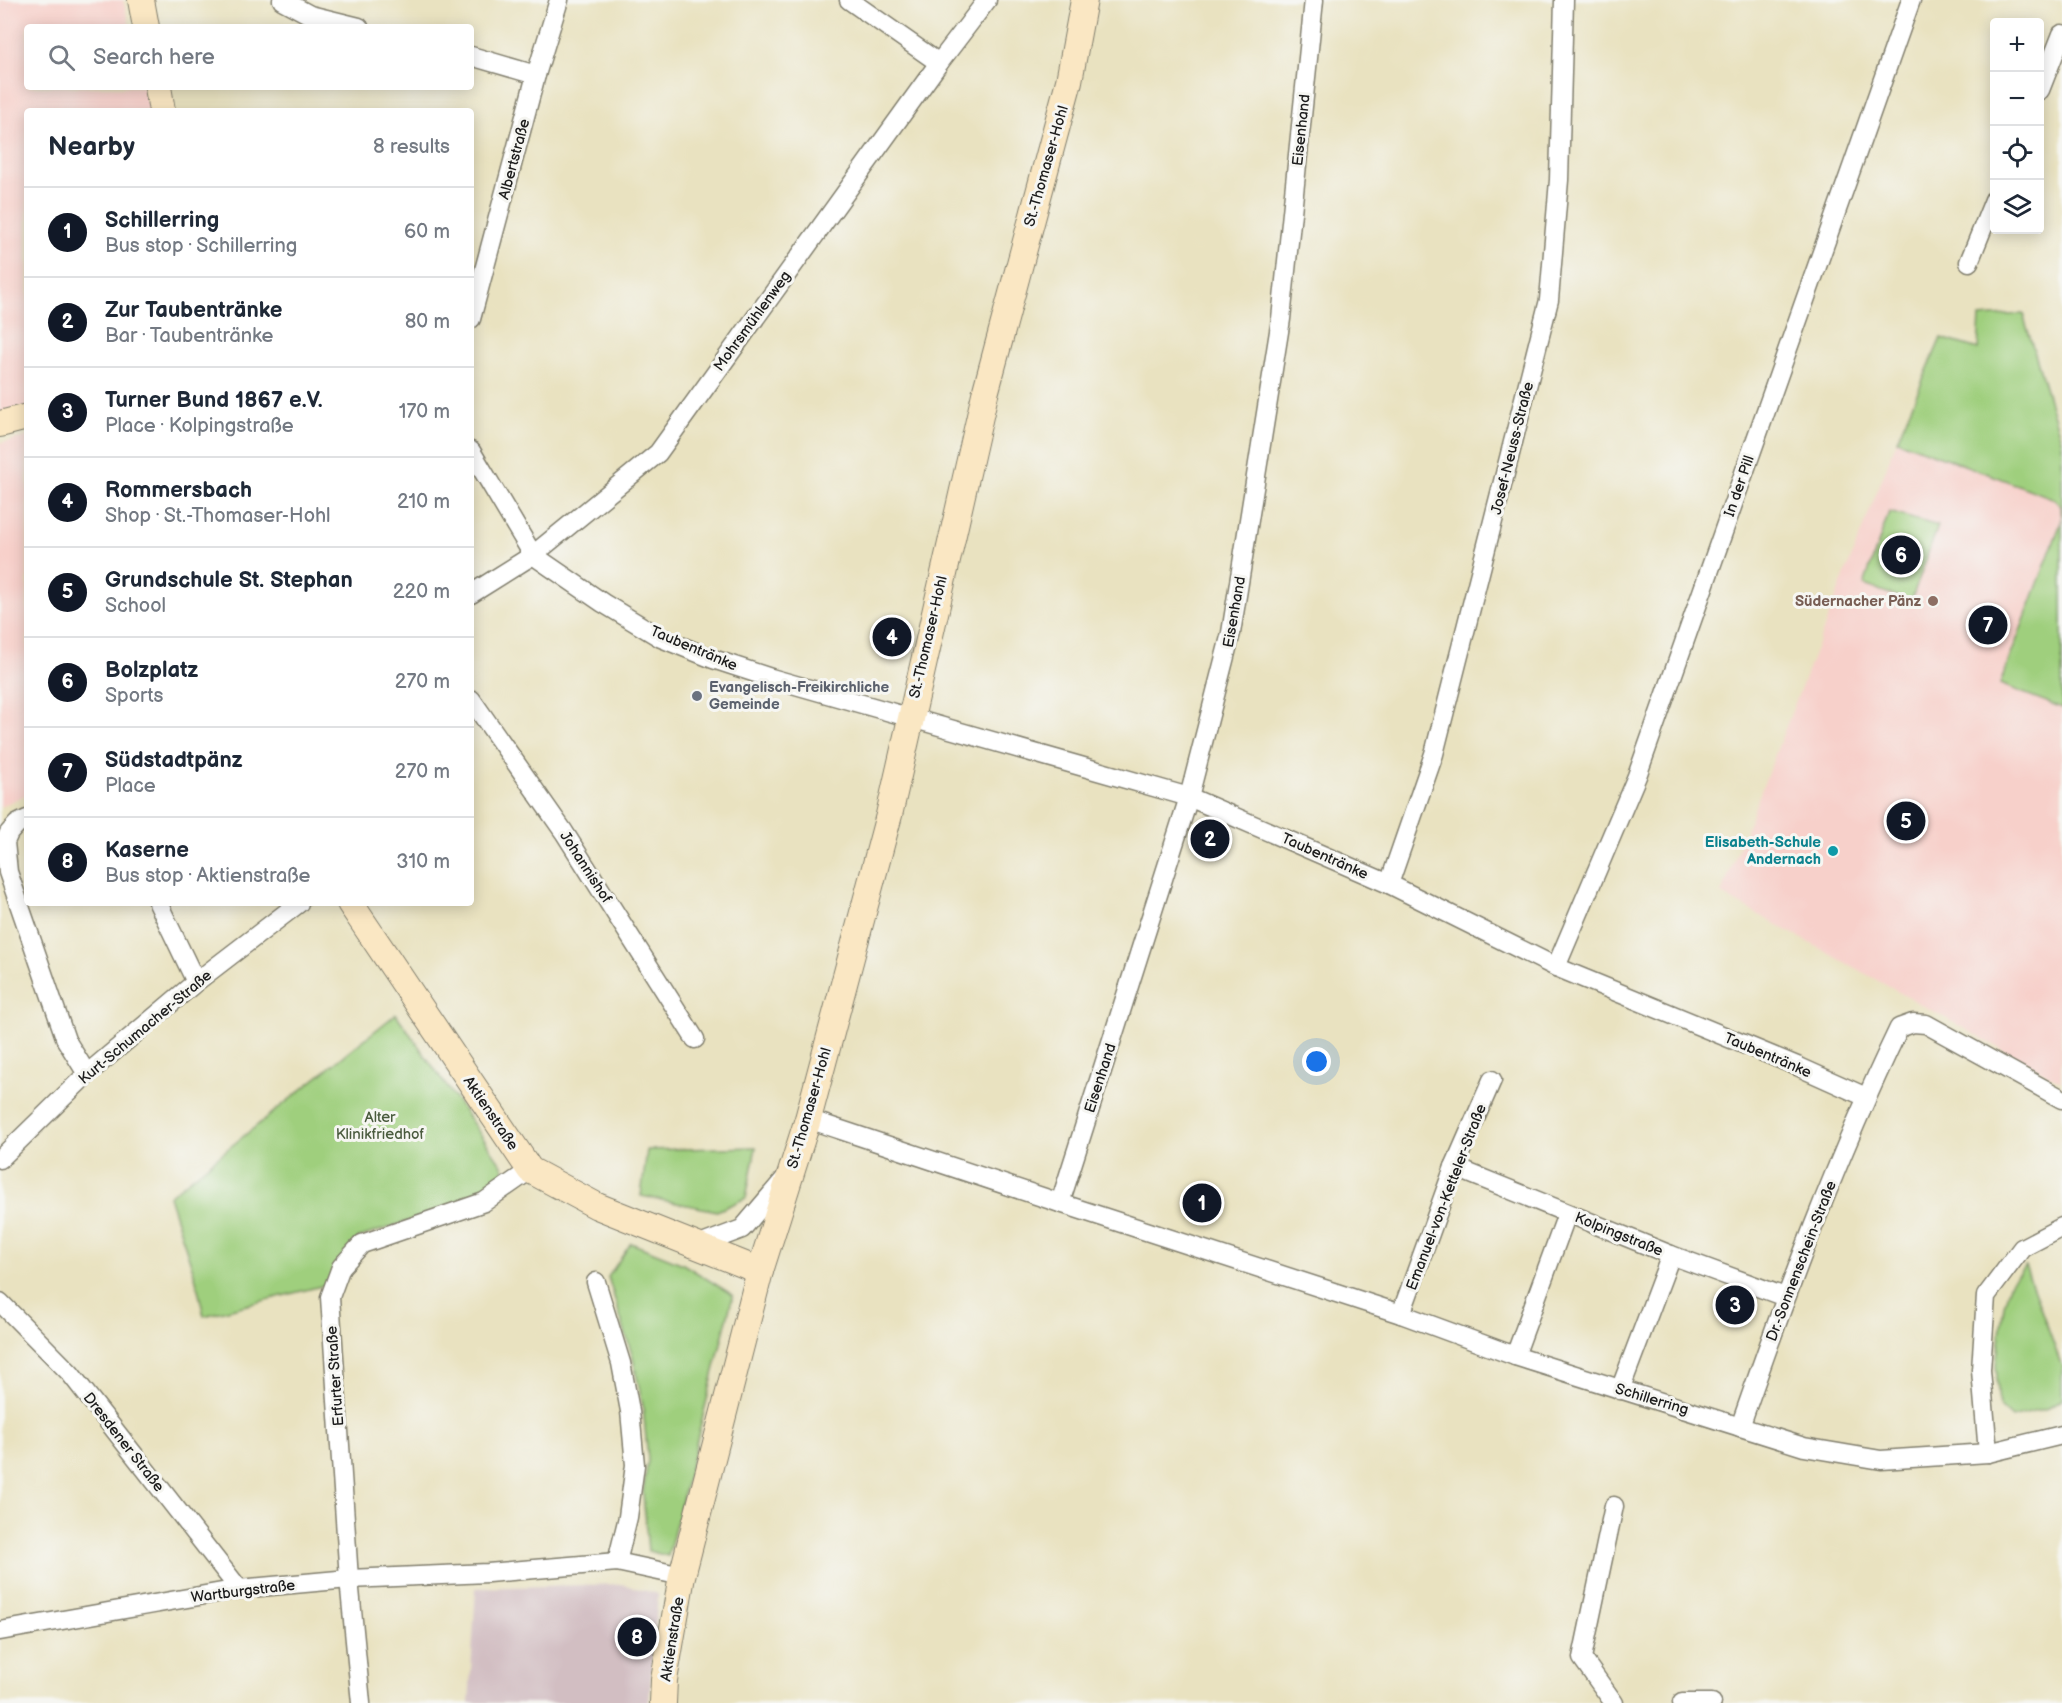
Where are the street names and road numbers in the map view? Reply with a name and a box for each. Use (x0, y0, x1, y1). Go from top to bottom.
street label: Eisenhand (1288, 93, 1315, 167)
street label: St.-Thomaser-Hohl (1020, 103, 1073, 229)
street label: Albertstraße (495, 117, 534, 202)
street label: Mohrsmühlenweg (710, 267, 795, 375)
street label: Josef-Neuss-Straße (1487, 380, 1538, 516)
street label: In der Pill (1720, 453, 1759, 519)
street label: St.-Thomaser-Hohl (905, 574, 952, 700)
street label: Eisenhand (1219, 575, 1250, 649)
street label: Taubentränke (647, 622, 740, 675)
street label: Johannishof (555, 828, 616, 907)
street label: Taubentränke (1279, 829, 1371, 884)
street label: Kurt-Schumacher-Straße (75, 966, 216, 1089)
street label: Taubentränke (1721, 1029, 1814, 1082)
street label: Eisenhand (1080, 1041, 1121, 1115)
street label: St.-Thomaser-Hohl (783, 1045, 836, 1171)
street label: Aktienstraße (459, 1073, 522, 1154)
street label: Emanuel-von-Ketteler-Straße (1402, 1101, 1491, 1293)
street label: Dr.-Sonnenschein-Straße (1762, 1178, 1841, 1344)
street label: Kolpingstraße (1572, 1208, 1666, 1261)
street label: Erfurter Straße (323, 1325, 348, 1427)
street label: Schillerring (1613, 1379, 1691, 1420)
street label: Dresdener Straße (79, 1389, 168, 1496)
street label: Wartburgstraße (190, 1576, 296, 1607)
street label: Aktienstraße (656, 1595, 689, 1683)

